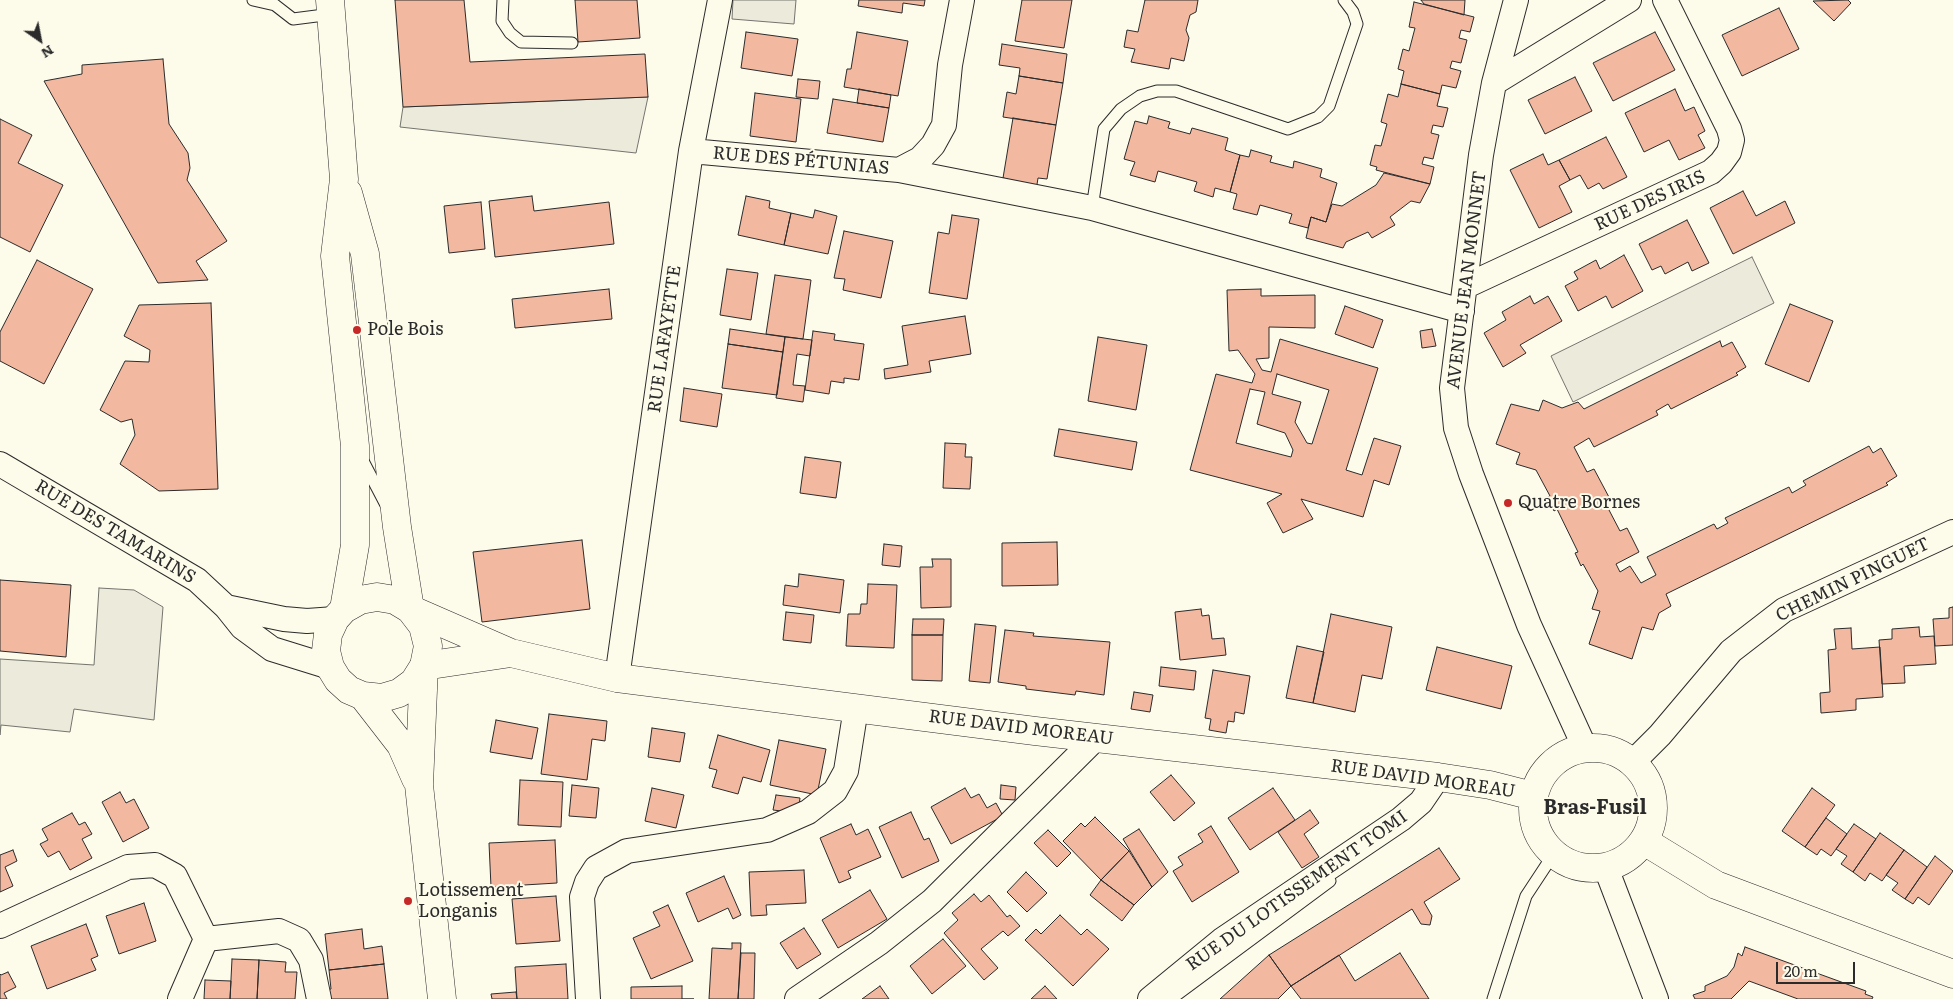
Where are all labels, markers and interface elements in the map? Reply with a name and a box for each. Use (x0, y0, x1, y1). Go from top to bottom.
north arrow (15, 15, 65, 65)
text: N (38, 41, 59, 64)
street label: RUE DES PÉTUNIAS (712, 143, 890, 179)
street label: RUE DES IRIS (1591, 166, 1709, 236)
street label: AVENUE JEAN MONNET (1443, 170, 1491, 390)
street label: RUE LAFAYETTE (644, 264, 686, 414)
place label: Pole Bois (367, 319, 443, 341)
marker: Pole Bois (351, 324, 363, 336)
street label: RUE DES TAMARINS (31, 476, 199, 588)
place label: Quatre Bornes (1518, 492, 1640, 514)
marker: Quatre Bornes (1502, 497, 1514, 509)
street label: CHEMIN PINGUET (1773, 533, 1933, 627)
street label: RUE DAVID MOREAU (927, 706, 1115, 750)
street label: RUE DAVID MOREAU (1329, 755, 1517, 803)
district label: Bras-Fusil (1543, 796, 1647, 820)
street label: RUE DU LOTISSEMENT TOMI (1182, 806, 1412, 976)
place label: Lotissement Longanis (418, 880, 524, 922)
marker: Lotissement Longanis (402, 895, 414, 907)
scale bar (1778, 952, 1857, 984)
text: 20 m (1784, 959, 1818, 982)

